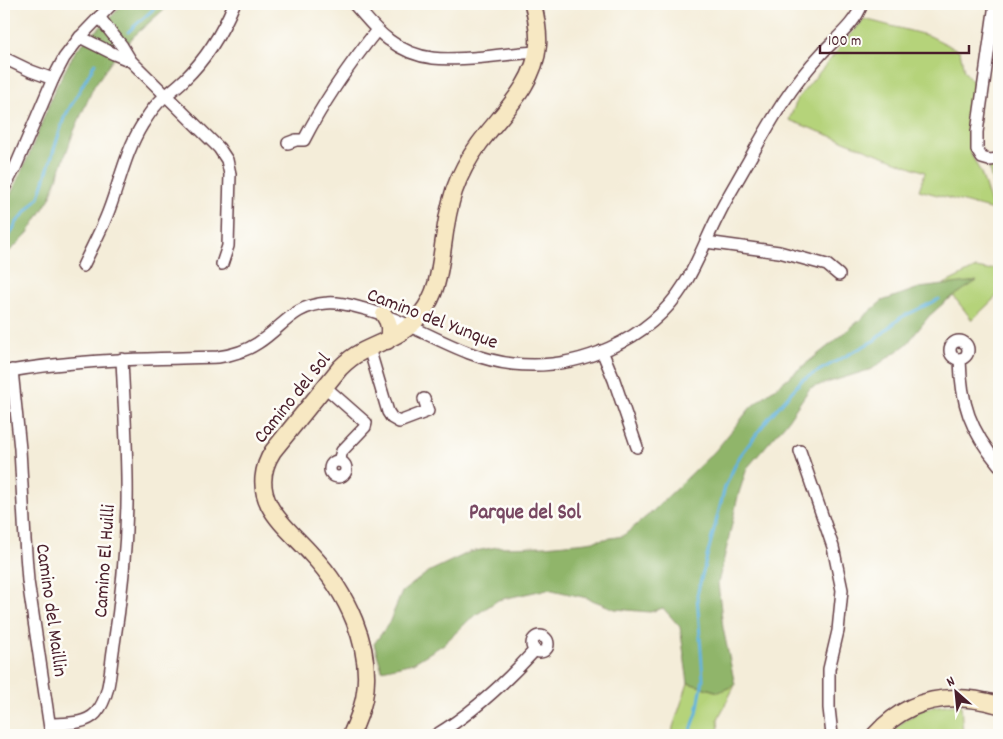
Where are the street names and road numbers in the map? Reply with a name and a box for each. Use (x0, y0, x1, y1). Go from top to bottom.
street label: Camino del Yunque (362, 282, 502, 358)
street label: Camino del Sol (248, 347, 339, 450)
street label: Camino El Huilli (88, 503, 124, 619)
street label: Camino del Maillin (27, 542, 73, 679)

